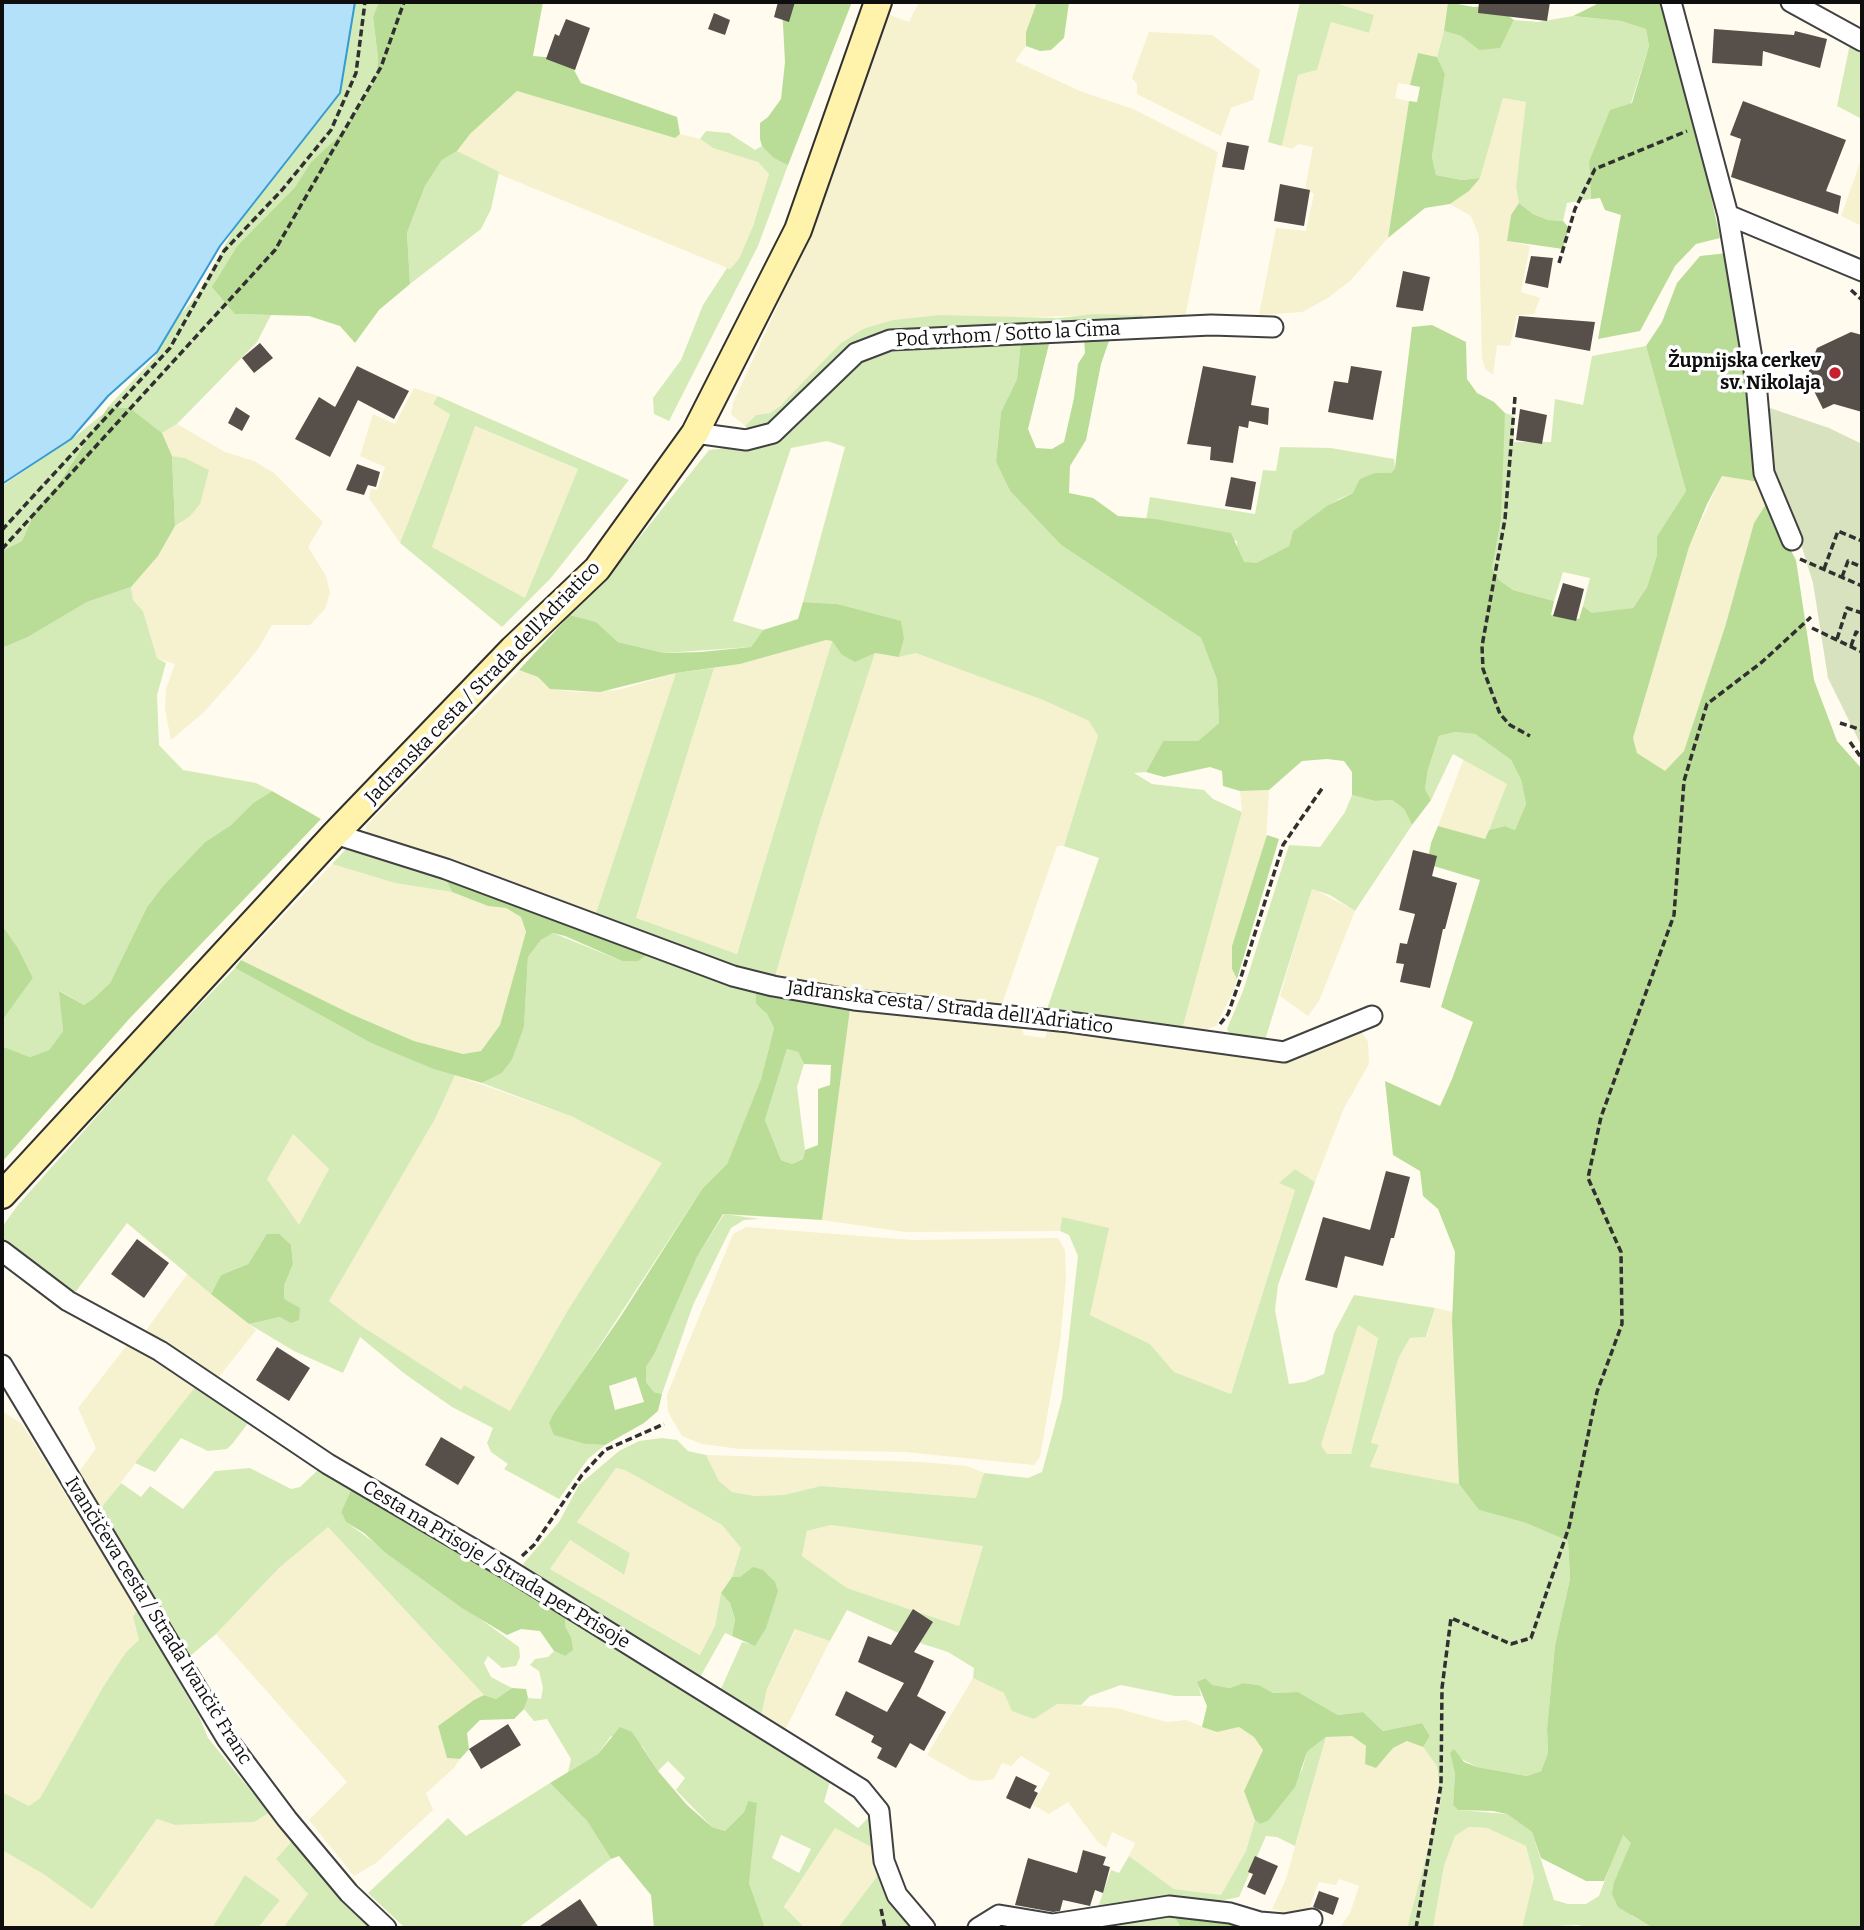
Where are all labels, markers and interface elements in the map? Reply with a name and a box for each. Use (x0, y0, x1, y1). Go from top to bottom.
street label: Pod vrhom / Sotto la Cima (895, 318, 1121, 352)
place label: Župnijska cerkev sv. Nikolaja (1668, 351, 1821, 395)
marker: Župnijska cerkev sv. Nikolaja (1827, 365, 1843, 381)
street label: Jadranska cesta / Strada dell'Adriatico (361, 557, 605, 809)
street label: Jadranska cesta / Strada dell'Adriatico (786, 977, 1114, 1039)
street label: Ivančičeva cesta / Strada Ivančič Franc (60, 1473, 256, 1769)
street label: Cesta na Prisoje / Strada per Prisoje (358, 1476, 634, 1654)

